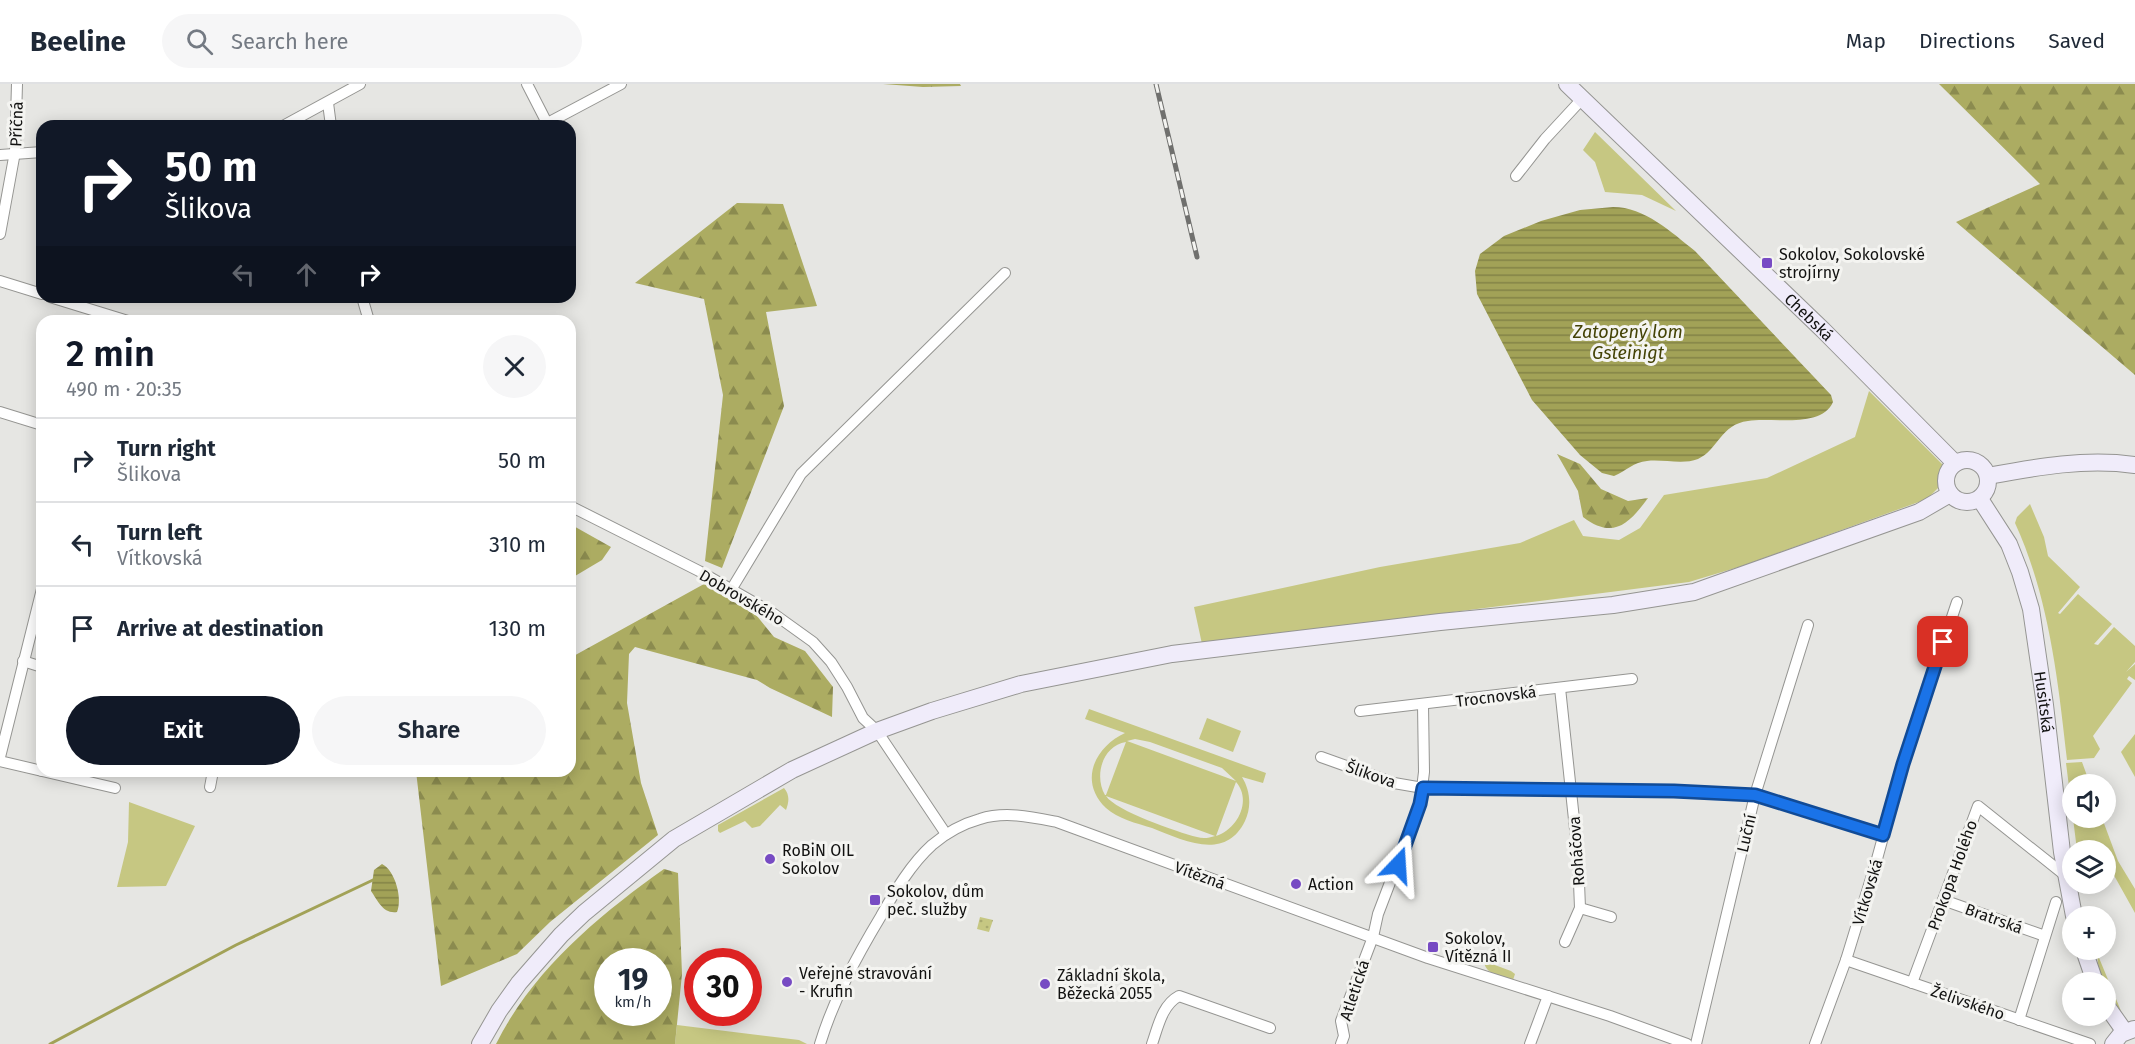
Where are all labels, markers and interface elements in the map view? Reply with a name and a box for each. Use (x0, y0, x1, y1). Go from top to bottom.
search box (162, 14, 582, 68)
text: Beeline (30, 25, 126, 58)
icon: search (183, 25, 216, 58)
text: Search here (231, 28, 349, 55)
text: Map (1846, 28, 1886, 54)
text: Directions (1919, 28, 2015, 54)
text: Saved (2048, 28, 2105, 54)
street label: Příčná (6, 101, 27, 147)
text: 50 m (165, 142, 258, 192)
icon: right (66, 144, 144, 222)
text: Šlikova (165, 193, 252, 225)
place label: Sokolov, Sokolovské strojírny (1779, 245, 1925, 282)
marker: Sokolov, Sokolovské strojírny (1760, 256, 1774, 270)
icon: left (227, 258, 260, 291)
icon: ahead (290, 258, 323, 291)
icon: right (353, 258, 386, 291)
street label: Chebská (1780, 289, 1837, 345)
water label: Zatopený lom Gsteinigt (1572, 321, 1683, 364)
text: 2 min (66, 332, 155, 376)
button: close (483, 335, 546, 398)
text: 490 m · 20:35 (66, 377, 182, 401)
text: Turn right (117, 435, 216, 462)
icon: right (66, 444, 99, 477)
text: 50 m (498, 447, 546, 474)
text: Šlikova (117, 462, 181, 486)
text: Turn left (117, 519, 202, 546)
icon: left (66, 528, 99, 561)
text: 310 m (489, 531, 546, 558)
text: Vítkovská (117, 546, 203, 570)
street label: Dobrovského (696, 565, 788, 629)
icon: arrive (66, 612, 99, 645)
text: Arrive at destination (117, 615, 324, 642)
text: 130 m (489, 615, 546, 642)
pin (1917, 616, 1968, 667)
icon: arrive (1926, 625, 1959, 658)
street label: Husitská (2030, 670, 2057, 734)
street label: Trocnovská (1455, 682, 1537, 711)
button: Exit (66, 696, 300, 765)
button: Share (312, 696, 546, 765)
street label: Šlikova (1343, 756, 1399, 792)
map controls (2062, 774, 2116, 1026)
button: sound (2062, 774, 2116, 828)
street label: Luční (1733, 812, 1760, 854)
street label: Roháčova (1565, 815, 1588, 886)
street label: Prokopa Holého (1924, 817, 1981, 933)
position arrow (1366, 833, 1430, 897)
button: layers (2062, 840, 2116, 894)
place label: RoBiN OIL Sokolov (782, 841, 854, 878)
marker: RoBiN OIL Sokolov (763, 852, 777, 866)
street label: Vítkovská (1848, 857, 1887, 928)
street label: Vítězná (1172, 858, 1228, 893)
place label: Action (1308, 875, 1354, 894)
marker: Action (1289, 877, 1303, 891)
place label: Sokolov, dům peč. služby (887, 882, 984, 919)
marker: Sokolov, dům peč. služby (868, 893, 882, 907)
street label: Bratrská (1962, 899, 2025, 938)
button: + (2062, 906, 2116, 960)
place label: Sokolov, Vítězná II (1445, 929, 1511, 966)
marker: Sokolov, Vítězná II (1426, 940, 1440, 954)
speed limit sign: 30 (684, 948, 762, 1026)
street label: Atletická (1336, 957, 1373, 1023)
text: 19 (618, 962, 648, 998)
place label: Veřejné stravování - Krufin (799, 964, 933, 1001)
place label: Základní škola, Běžecká 2055 (1057, 966, 1165, 1003)
button: − (2062, 972, 2116, 1026)
marker: Veřejné stravování - Krufin (780, 975, 794, 989)
marker: Základní škola, Běžecká 2055 (1038, 977, 1052, 991)
street label: Želivského (1929, 980, 2007, 1024)
text: km/h (614, 993, 652, 1011)

